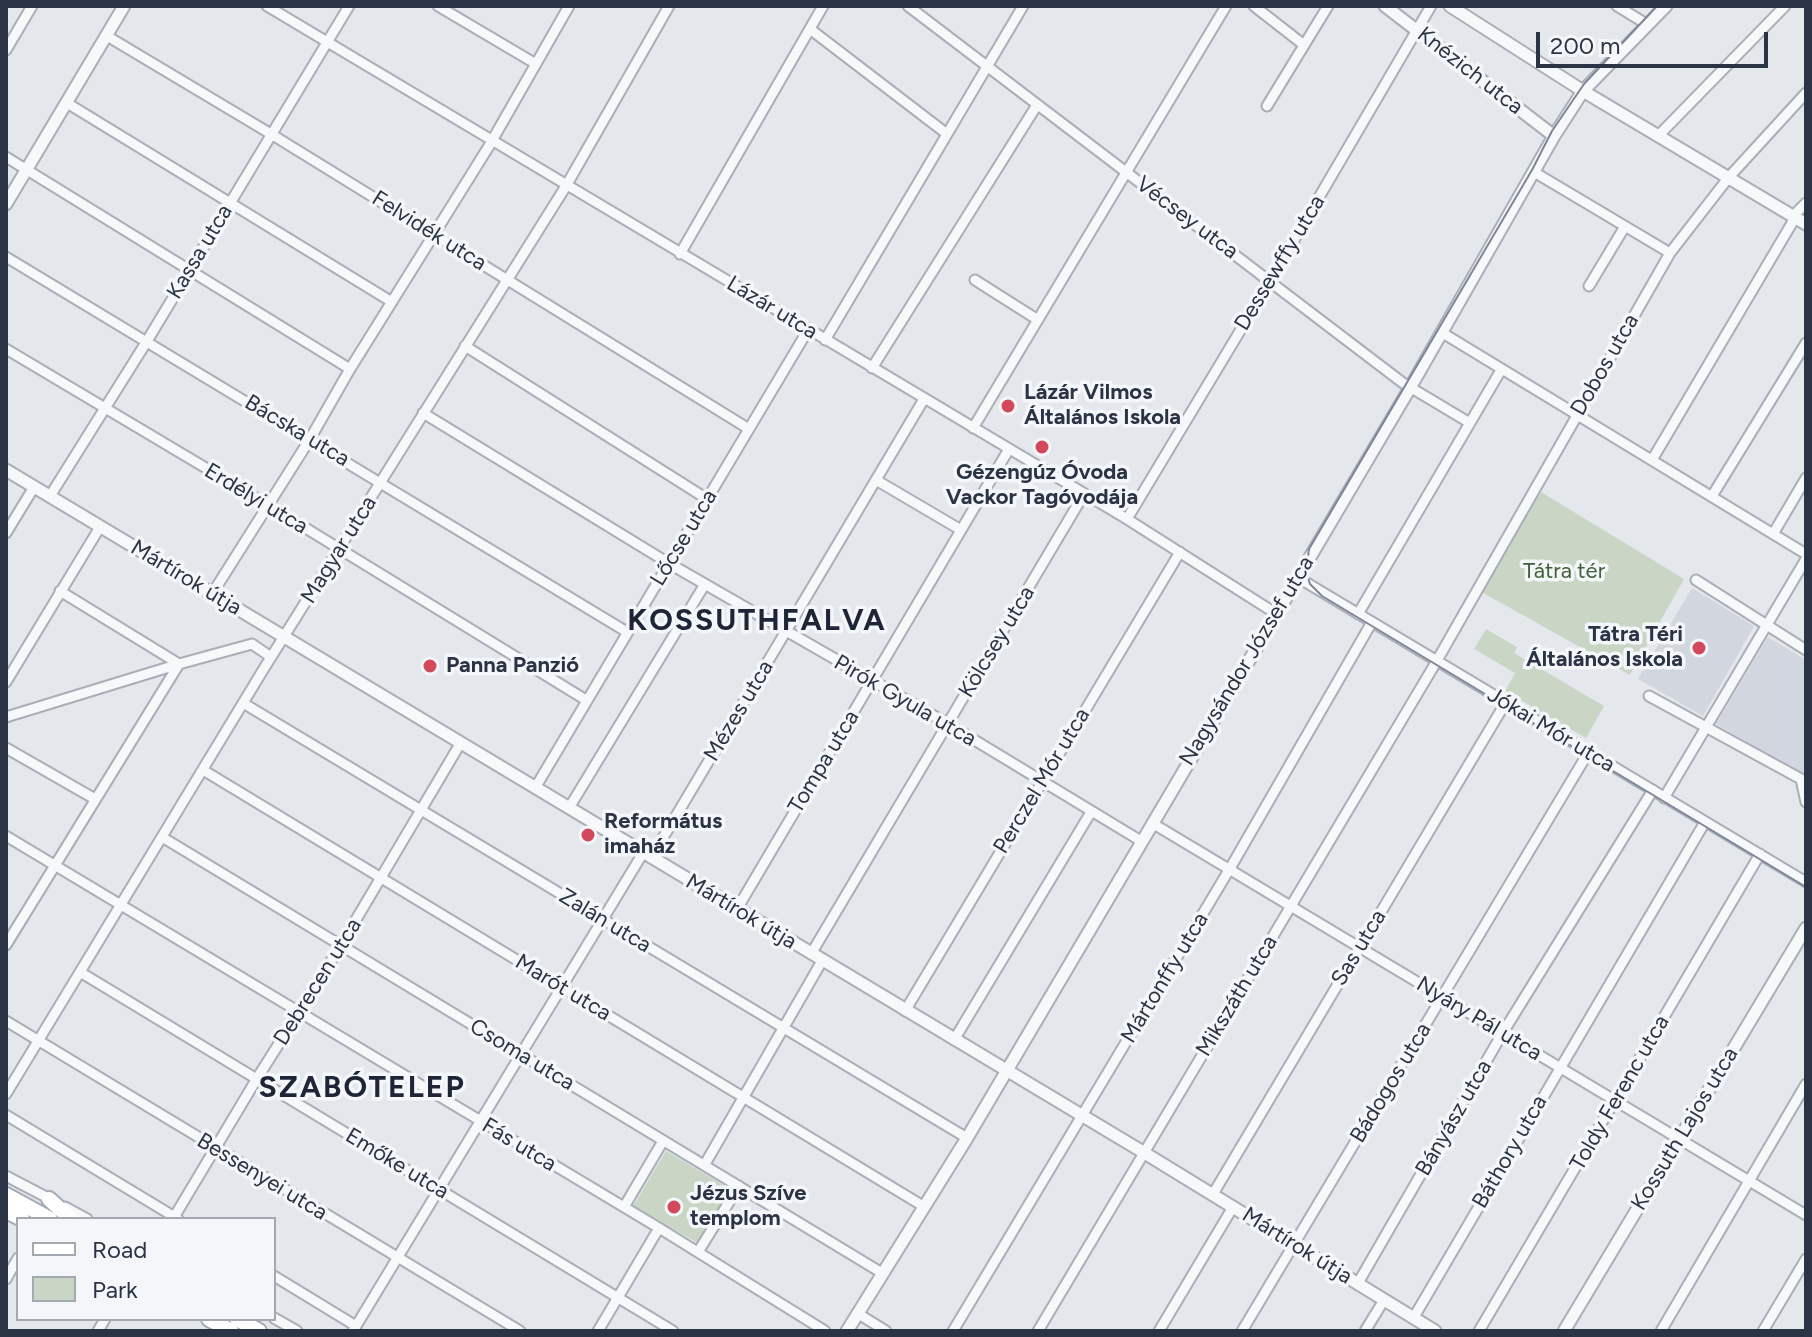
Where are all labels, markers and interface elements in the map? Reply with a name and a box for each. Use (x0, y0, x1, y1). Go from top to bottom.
scale bar (1540, 16, 1772, 66)
street label: Knézich utca (1412, 22, 1528, 120)
text: 200 m (1550, 31, 1621, 60)
street label: Vécsey utca (1131, 171, 1243, 265)
street label: Felvidék utca (367, 185, 491, 277)
street label: Dessewffy utca (1229, 190, 1331, 336)
street label: Kassa utca (162, 200, 238, 304)
street label: Lázár utca (722, 271, 822, 345)
street label: Dobos utca (1565, 310, 1645, 420)
place label: Lázár Vilmos Általános Iskola (1024, 380, 1181, 432)
street label: Bácska utca (240, 389, 354, 473)
marker: Lázár Vilmos Általános Iskola (999, 397, 1017, 415)
marker: Gézengúz Óvoda Vackor Tagóvodája (1033, 438, 1051, 456)
street label: Erdélyi utca (199, 458, 313, 540)
place label: Gézengúz Óvoda Vackor Tagóvodája (946, 460, 1138, 512)
street label: Lőcse utca (645, 485, 723, 591)
street label: Magyar utca (296, 491, 382, 609)
street label: Mártírok útja (126, 535, 246, 621)
street label: Nagysándor József utca (1174, 552, 1320, 770)
park label: Tátra tér (1523, 559, 1605, 585)
street label: Kölcsey utca (953, 581, 1041, 703)
district label: KOSSUTHFALVA (627, 603, 887, 639)
place label: Tátra Téri Általános Iskola (1526, 622, 1683, 674)
marker: Tátra Téri Általános Iskola (1690, 639, 1708, 657)
street label: Pirók Gyula utca (829, 650, 981, 752)
place label: Panna Panzió (446, 653, 579, 679)
street label: Mézes utca (699, 656, 779, 766)
marker: Panna Panzió (421, 657, 439, 675)
street label: Jókai Mór utca (1482, 682, 1620, 778)
street label: Perczel Mór utca (988, 704, 1096, 858)
street label: Tompa utca (783, 706, 865, 818)
place label: Református imaház (604, 809, 722, 860)
marker: Református imaház (579, 826, 597, 844)
street label: Mártírok útja (681, 869, 801, 955)
street label: Zalán utca (554, 883, 656, 959)
street label: Sas utca (1326, 905, 1392, 991)
street label: Mártonffy utca (1116, 908, 1214, 1048)
street label: Debrecen utca (268, 914, 368, 1050)
street label: Mikszáth utca (1191, 931, 1283, 1061)
street label: Marót utca (510, 949, 616, 1027)
street label: Nyáry Pál utca (1412, 971, 1546, 1067)
street label: Toldy Ferenc utca (1565, 1011, 1675, 1175)
street label: Csoma utca (465, 1013, 579, 1097)
street label: Bádogos utca (1345, 1018, 1437, 1148)
street label: Kossuth Lajos utca (1626, 1043, 1744, 1215)
street label: Bányász utca (1410, 1055, 1498, 1181)
district label: SZABÓTELEP (258, 1070, 466, 1106)
street label: Báthory utca (1467, 1091, 1553, 1213)
street label: Fás utca (477, 1112, 561, 1178)
street label: Emőke utca (340, 1123, 454, 1205)
street label: Bessenyei utca (192, 1128, 332, 1226)
place label: Jézus Szíve templom (690, 1181, 807, 1232)
marker: Jézus Szíve templom (665, 1198, 683, 1216)
street label: Mártírok útja (1237, 1202, 1357, 1290)
legend (16, 1217, 276, 1321)
text: Road (92, 1235, 147, 1264)
text: Park (92, 1275, 138, 1304)

